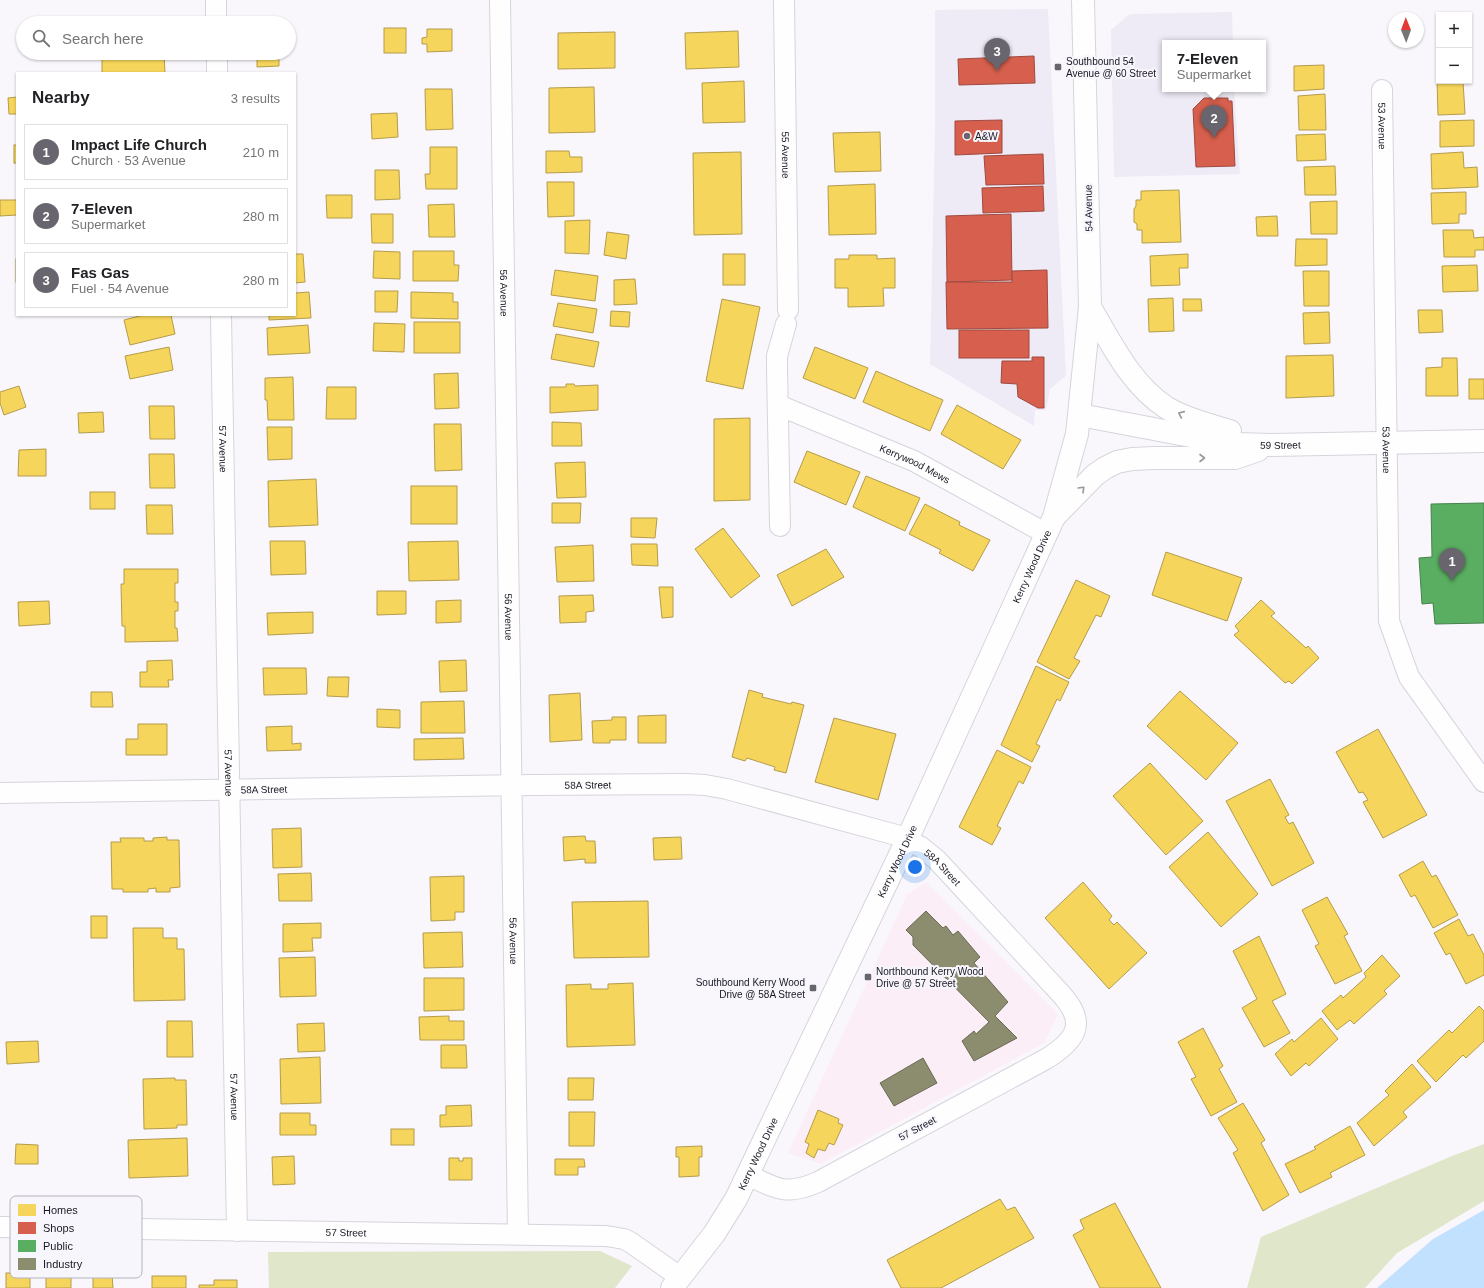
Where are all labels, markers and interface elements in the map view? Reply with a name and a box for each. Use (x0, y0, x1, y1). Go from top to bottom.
north arrow (1388, 12, 1424, 48)
map controls (1436, 12, 1472, 84)
button: + (1436, 12, 1472, 48)
search box (16, 16, 296, 60)
icon: search (30, 27, 52, 49)
text: Search here (62, 30, 144, 47)
pin: 3 (984, 38, 1010, 71)
popup (1162, 40, 1266, 92)
button: − (1436, 48, 1472, 84)
text: 7-Eleven (1177, 50, 1238, 67)
place label: Southbound 54 Avenue @ 60 Street (1066, 56, 1156, 79)
marker: Southbound 54 Avenue @ 60 Street (1053, 62, 1063, 72)
text: Supermarket (1177, 67, 1251, 82)
text: Nearby (32, 88, 90, 107)
text: 3 results (231, 91, 280, 106)
street label: 53 Avenue (1376, 102, 1388, 150)
pin: 2 (1201, 105, 1227, 138)
street label: 55 Avenue (780, 131, 791, 179)
marker: A&W (962, 131, 972, 141)
place label: A&W (975, 131, 998, 142)
text: Impact Life Church (71, 136, 207, 153)
text: 1 (42, 145, 50, 160)
text: 210 m (243, 145, 279, 160)
text: Church · 53 Avenue (71, 153, 186, 168)
street label: 54 Avenue (1083, 184, 1094, 232)
text: 7-Eleven (71, 200, 133, 217)
text: 2 (42, 209, 50, 224)
text: 280 m (243, 209, 279, 224)
text: Supermarket (71, 217, 145, 232)
text: Fas Gas (71, 264, 129, 281)
street label: 56 Avenue (498, 269, 510, 317)
text: 3 (42, 273, 50, 288)
text: 280 m (243, 273, 279, 288)
text: Fuel · 54 Avenue (71, 281, 169, 296)
one-way arrow (1177, 411, 1184, 419)
street label: 57 Avenue (217, 425, 229, 473)
street label: 53 Avenue (1380, 426, 1392, 474)
street label: 59 Street (1260, 439, 1301, 451)
street label: Kerrywood Mews (878, 442, 952, 486)
one-way arrow (1199, 454, 1205, 462)
one-way arrow (1077, 486, 1085, 494)
street label: Kerry Wood Drive (1011, 528, 1053, 605)
pin: 1 (1439, 548, 1465, 581)
street label: 56 Avenue (503, 593, 514, 641)
street label: 57 Avenue (223, 749, 234, 797)
street label: 58A Street (565, 779, 612, 791)
street label: 58A Street (241, 784, 288, 795)
street label: Kerry Wood Drive (875, 823, 919, 899)
street label: 58A Street (922, 847, 963, 888)
your location (905, 857, 925, 877)
street label: 56 Avenue (507, 917, 519, 965)
place label: Northbound Kerry Wood Drive @ 57 Street (876, 966, 984, 989)
marker: Northbound Kerry Wood Drive @ 57 Street (863, 972, 873, 982)
place label: Southbound Kerry Wood Drive @ 58A Street (696, 977, 805, 1000)
marker: Southbound Kerry Wood Drive @ 58A Street (808, 983, 818, 993)
street label: 57 Avenue (228, 1073, 240, 1121)
street label: 57 Street (897, 1114, 938, 1143)
street label: Kerry Wood Drive (736, 1116, 780, 1192)
legend (10, 1196, 142, 1278)
text: Homes (43, 1204, 78, 1216)
text: Shops (43, 1222, 75, 1234)
street label: 57 Street (326, 1227, 367, 1238)
text: Public (43, 1240, 73, 1252)
text: Industry (43, 1258, 83, 1270)

